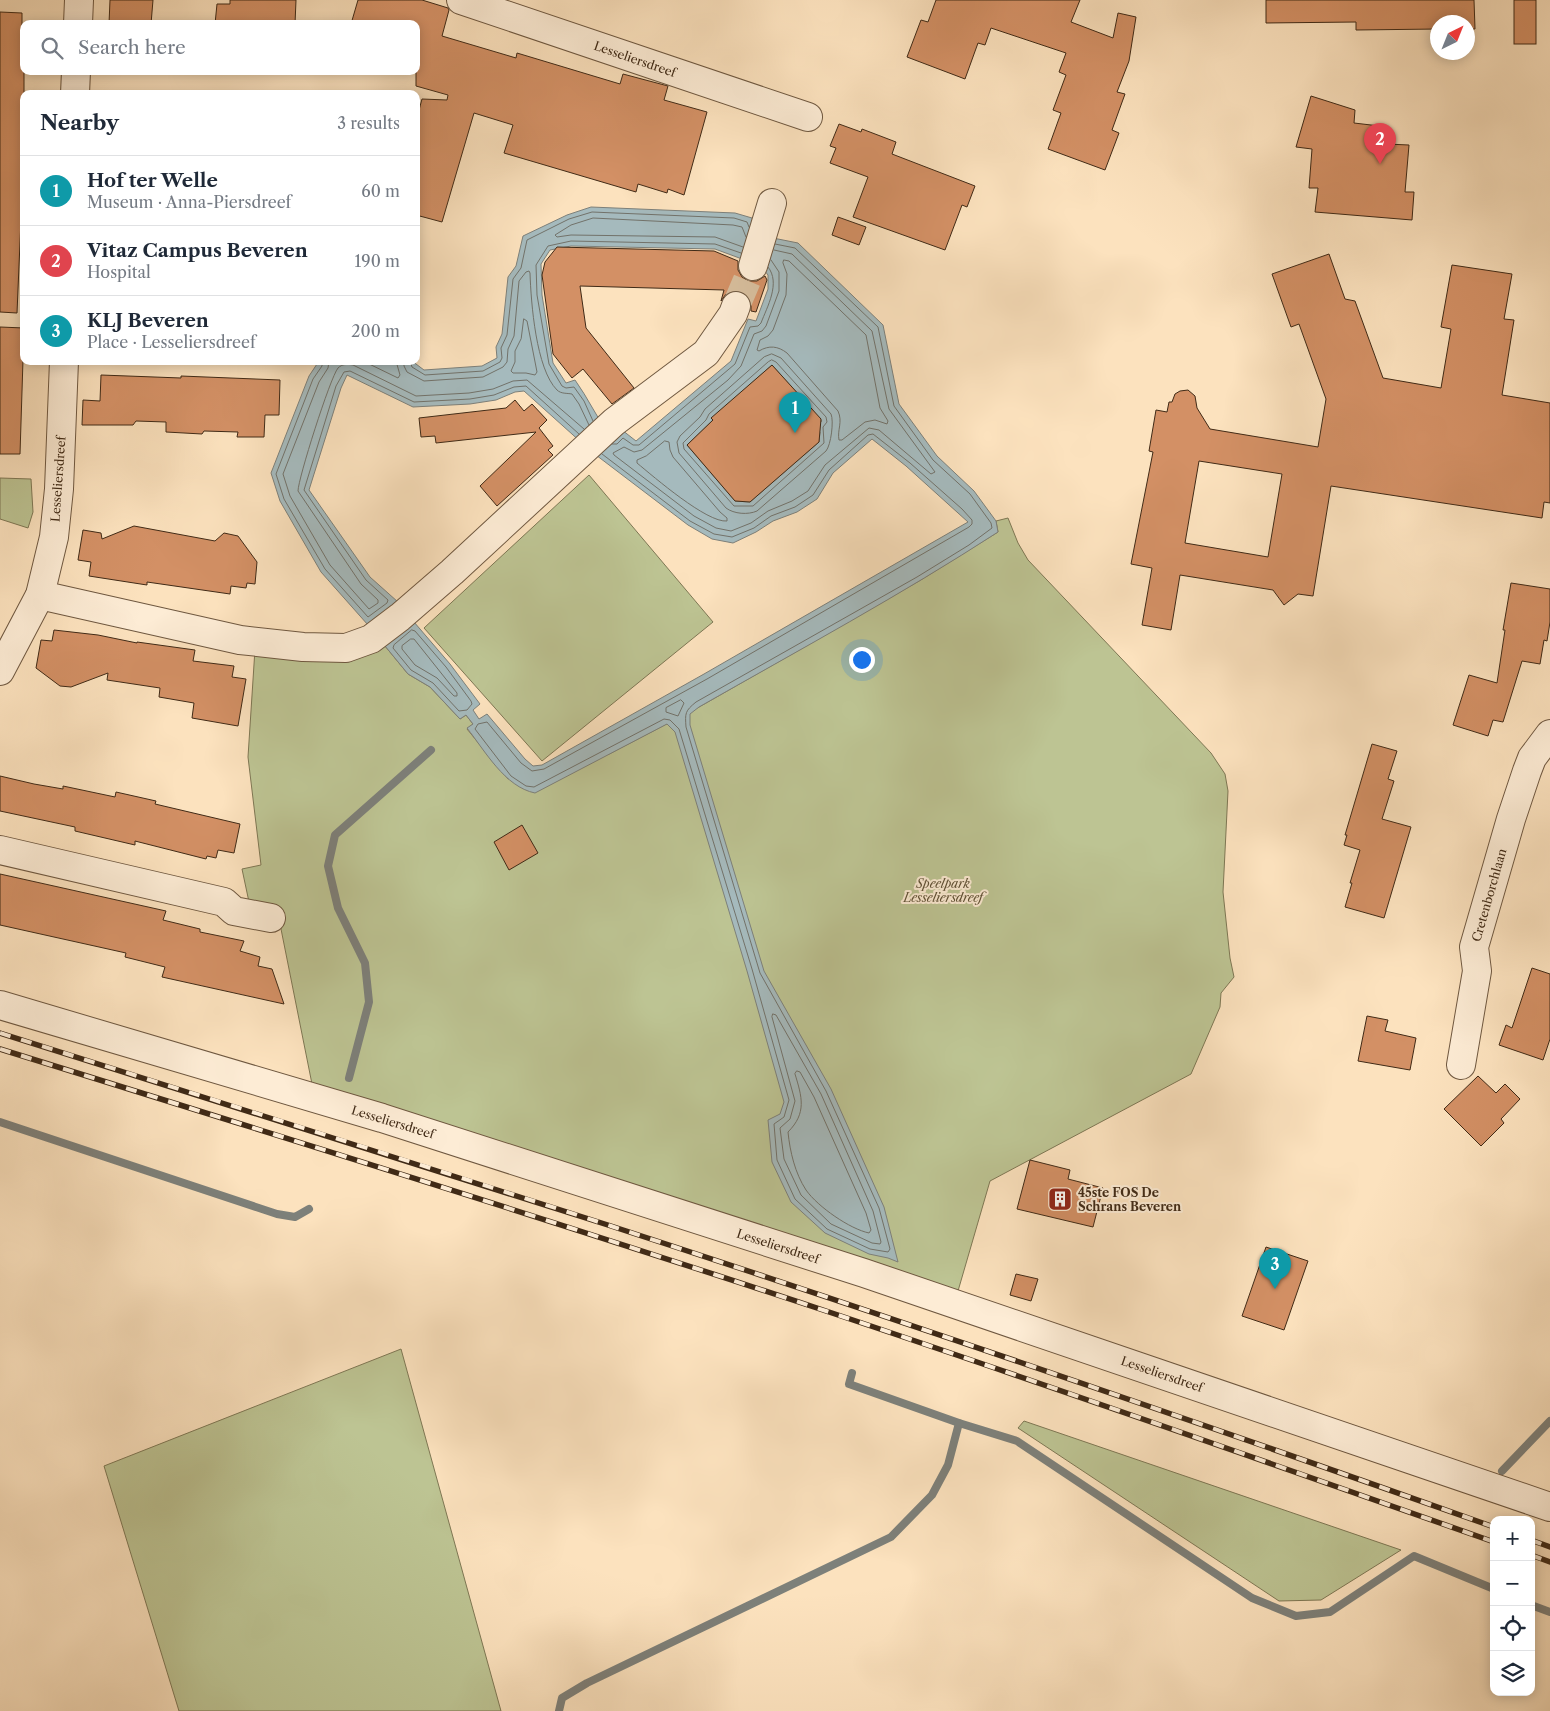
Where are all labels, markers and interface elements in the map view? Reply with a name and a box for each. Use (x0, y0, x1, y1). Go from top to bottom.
north arrow (1430, 15, 1475, 60)
search box (20, 20, 420, 75)
icon: search (38, 34, 66, 62)
text: Search here (78, 36, 186, 59)
street label: Lesseliersdreef (592, 38, 680, 81)
text: Nearby (40, 110, 119, 135)
text: 3 results (337, 113, 400, 133)
pin: 2 (1364, 123, 1396, 164)
text: Hof ter Welle (87, 169, 218, 192)
text: 1 (52, 181, 60, 201)
text: 60 m (361, 181, 400, 201)
text: Museum · Anna-Piersdreef (87, 192, 291, 212)
text: Vitaz Campus Beveren (87, 239, 308, 262)
text: 2 (51, 251, 61, 271)
text: 190 m (355, 251, 400, 271)
text: Hospital (87, 262, 151, 282)
text: KLJ Beveren (87, 309, 209, 332)
text: 3 (51, 321, 61, 341)
text: 200 m (351, 321, 400, 341)
text: Place · Lesseliersdreef (87, 332, 256, 352)
pin: 1 (779, 392, 811, 433)
street label: Lesseliersdreef (48, 434, 69, 522)
your location (849, 647, 875, 673)
street label: Cretenborchlaan (1469, 846, 1510, 943)
park label: Speelpark Lesseliersdreef (902, 876, 987, 905)
street label: Lesseliersdreef (350, 1102, 438, 1142)
place label: 45ste FOS De Schrans Beveren (1078, 1185, 1182, 1214)
building icon: 45ste FOS De Schrans Beveren (1047, 1186, 1073, 1212)
street label: Lesseliersdreef (735, 1226, 823, 1267)
pin: 3 (1259, 1248, 1291, 1289)
street label: Lesseliersdreef (1119, 1353, 1207, 1396)
map controls (1490, 1516, 1535, 1696)
button: + (1490, 1516, 1535, 1561)
button: − (1490, 1561, 1535, 1606)
button: locate (1490, 1606, 1535, 1651)
button: layers (1490, 1651, 1535, 1696)

